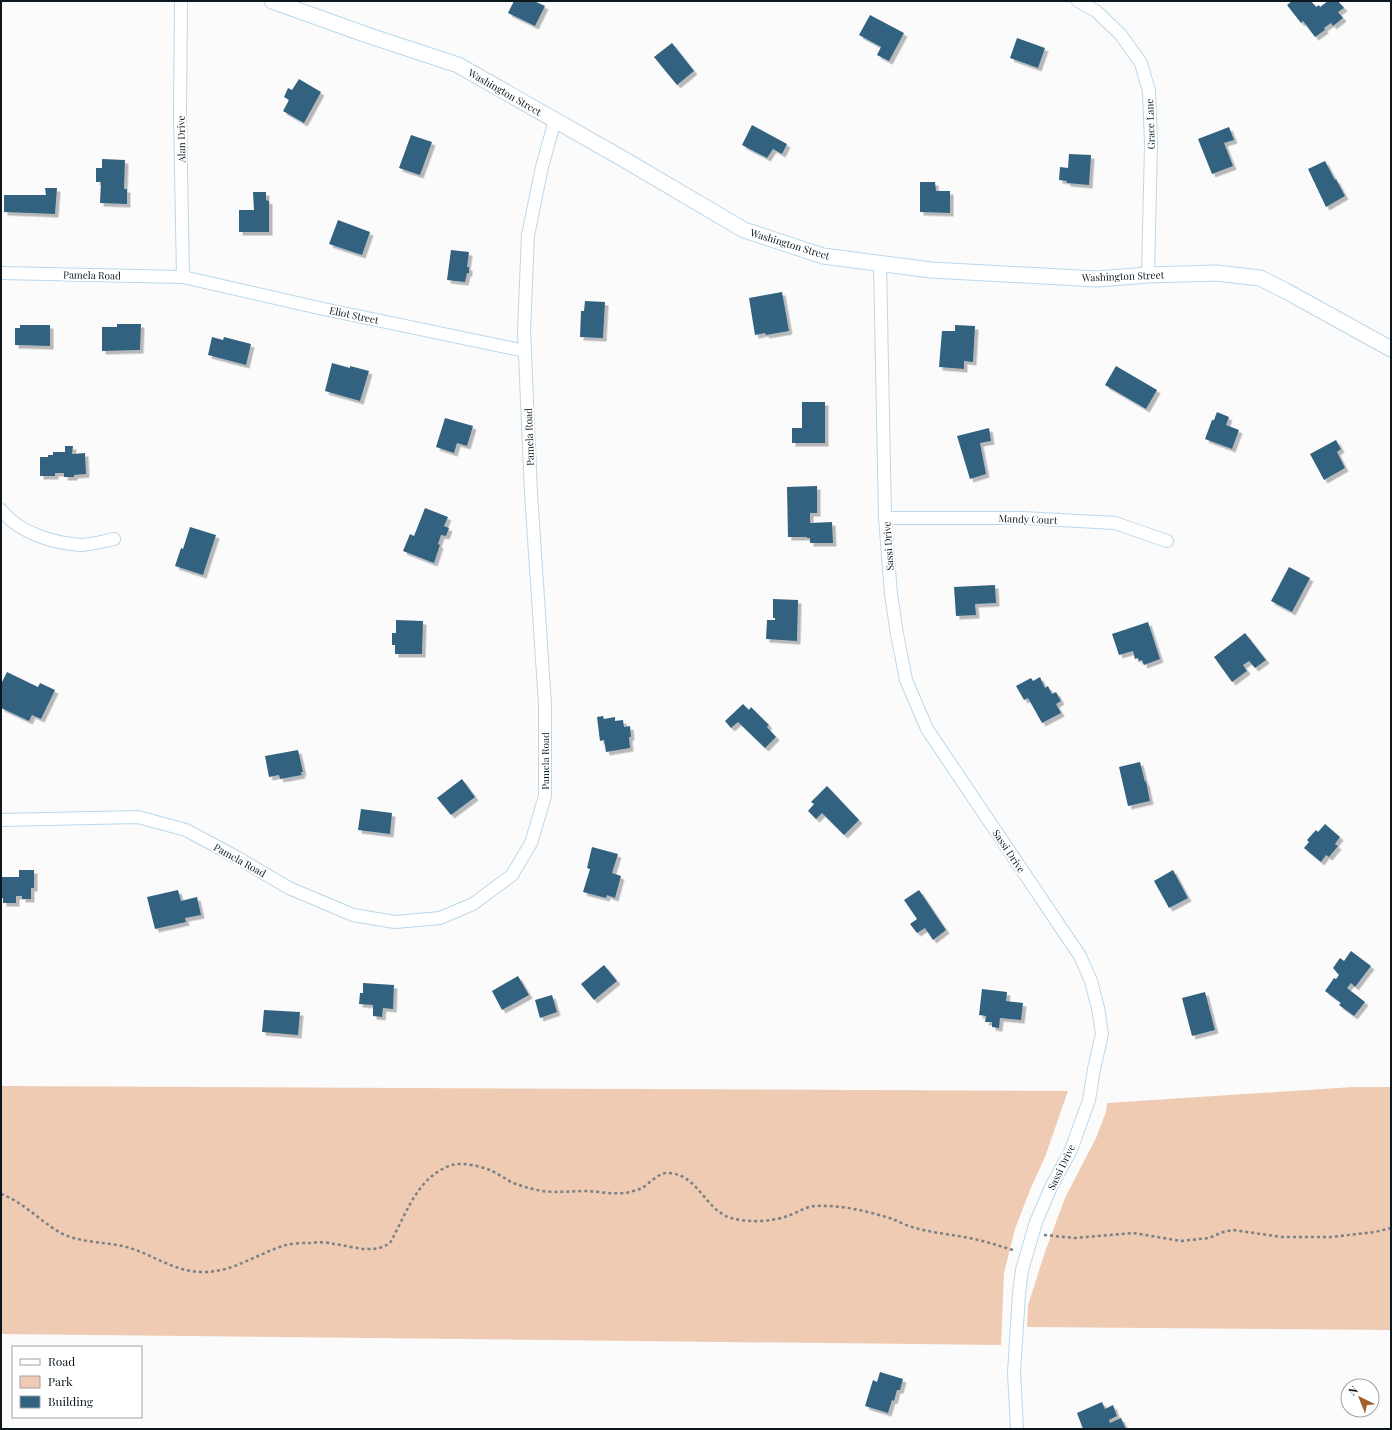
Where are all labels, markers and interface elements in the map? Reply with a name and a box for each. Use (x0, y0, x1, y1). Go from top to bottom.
street label: Washington Street (465, 65, 545, 119)
street label: Grace Lane (1142, 98, 1158, 150)
street label: Alan Drive (174, 115, 188, 164)
street label: Washington Street (748, 225, 832, 263)
street label: Pamela Road (63, 267, 121, 283)
street label: Washington Street (1081, 268, 1165, 284)
street label: Eliot Street (328, 303, 380, 327)
street label: Pamela Road (521, 408, 537, 466)
street label: Mandy Court (998, 511, 1058, 527)
street label: Sassi Drive (879, 521, 897, 571)
street label: Pamela Road (538, 732, 552, 790)
street label: Sassi Drive (989, 827, 1029, 875)
street label: Pamela Road (211, 840, 269, 880)
street label: Sassi Drive (1044, 1142, 1078, 1192)
legend (12, 1346, 142, 1418)
text: Road (48, 1353, 75, 1369)
text: Park (48, 1373, 73, 1389)
north arrow (1340, 1378, 1380, 1418)
text: N (1345, 1382, 1361, 1399)
text: Building (48, 1393, 94, 1409)

